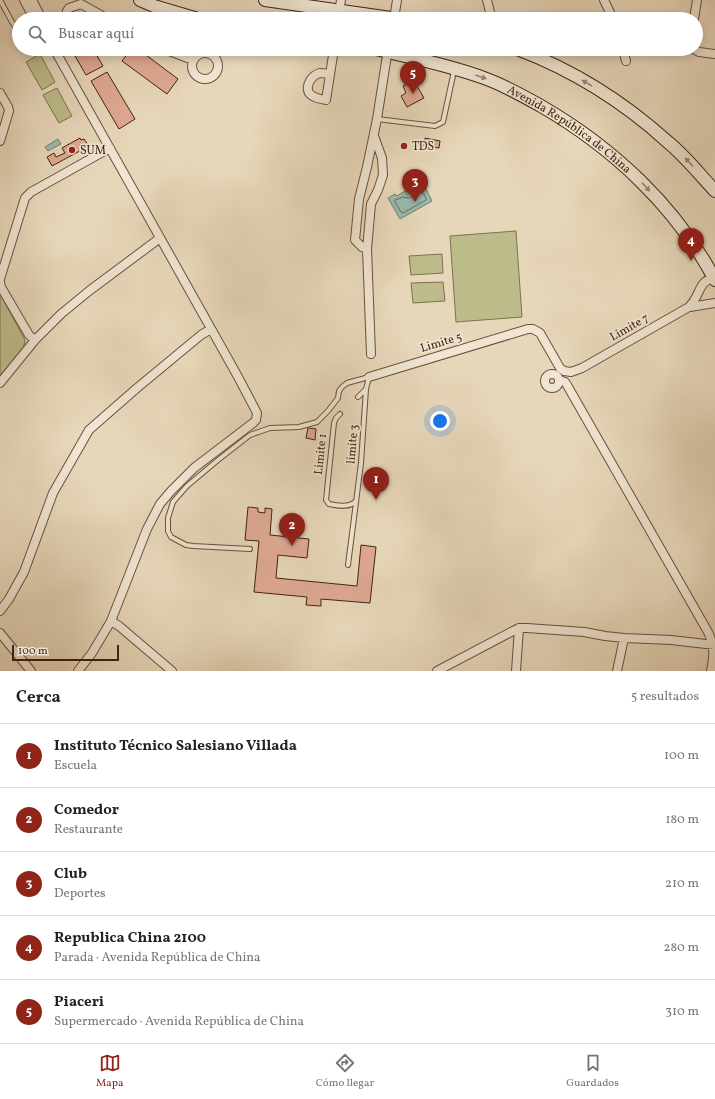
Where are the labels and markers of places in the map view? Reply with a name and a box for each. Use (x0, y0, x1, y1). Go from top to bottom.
pin: 5 (400, 61, 426, 94)
place label: TDS (412, 139, 434, 155)
marker: TDS (399, 141, 409, 151)
place label: SUM (80, 143, 106, 159)
marker: SUM (67, 145, 77, 155)
pin: 3 (402, 169, 428, 202)
pin: 4 (678, 228, 704, 261)
pin: 1 (363, 467, 389, 500)
pin: 2 (279, 513, 305, 546)

